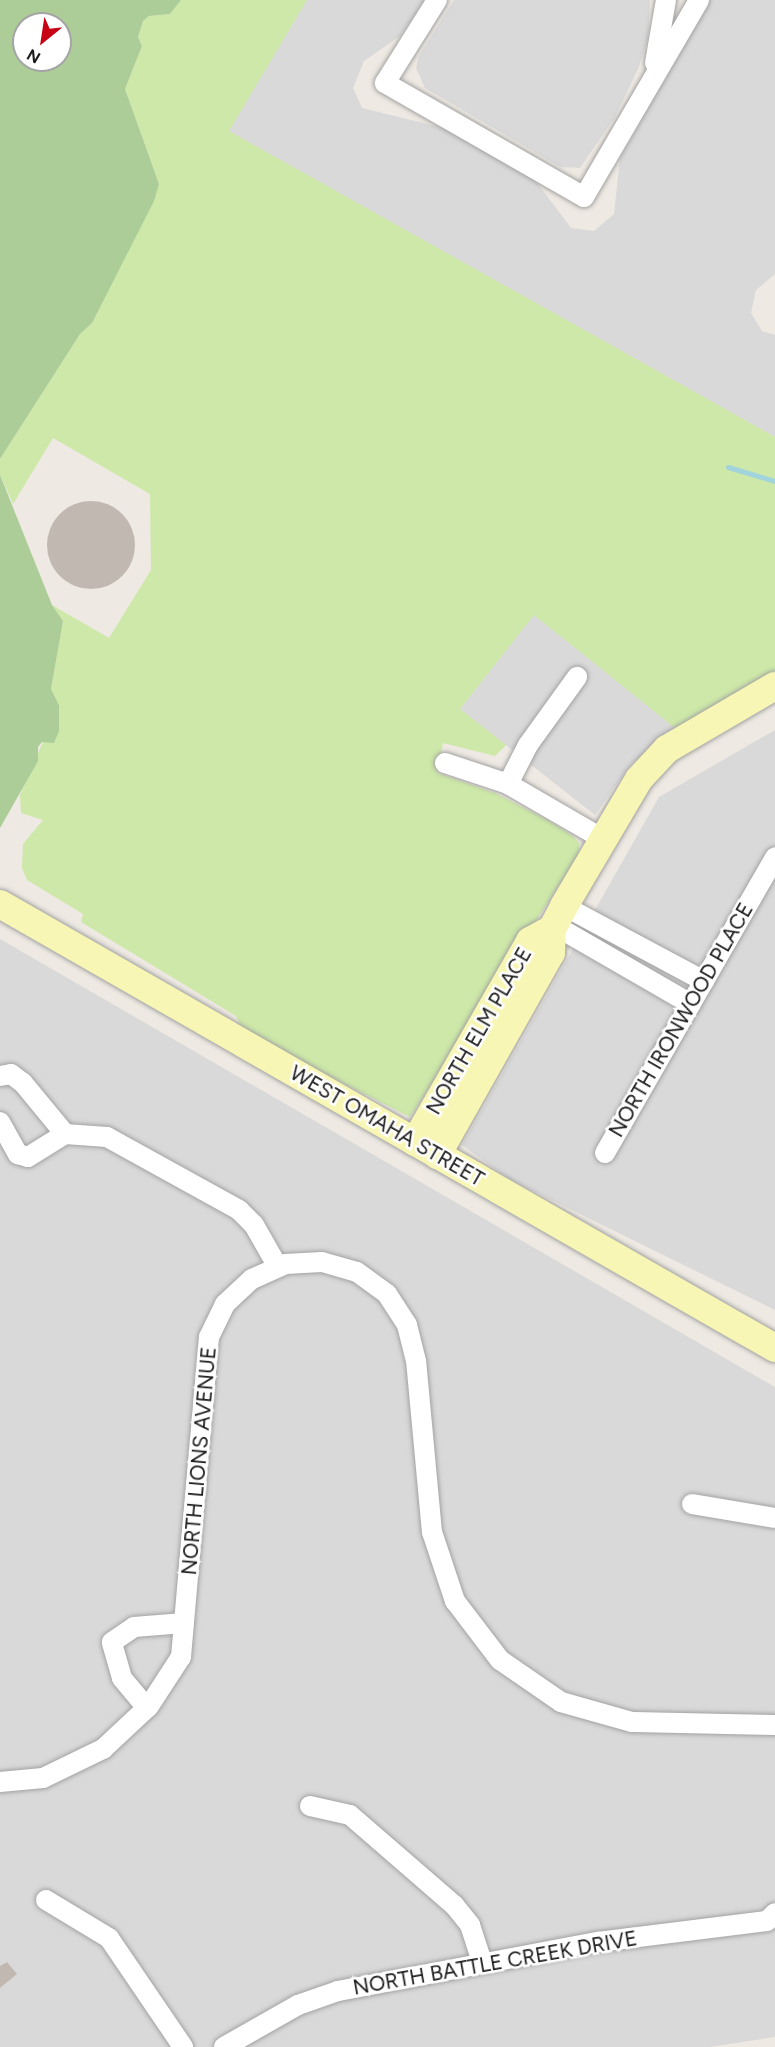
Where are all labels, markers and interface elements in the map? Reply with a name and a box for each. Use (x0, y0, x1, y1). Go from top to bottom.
north arrow (12, 12, 72, 72)
text: N (24, 45, 44, 68)
street label: NORTH IRONWOOD PLACE (603, 898, 759, 1142)
street label: NORTH ELM PLACE (421, 943, 537, 1119)
street label: WEST OMAHA STREET (286, 1060, 488, 1192)
street label: NORTH LIONS AVENUE (176, 1346, 222, 1576)
street label: NORTH BATTLE CREEK DRIVE (351, 1926, 639, 2000)

